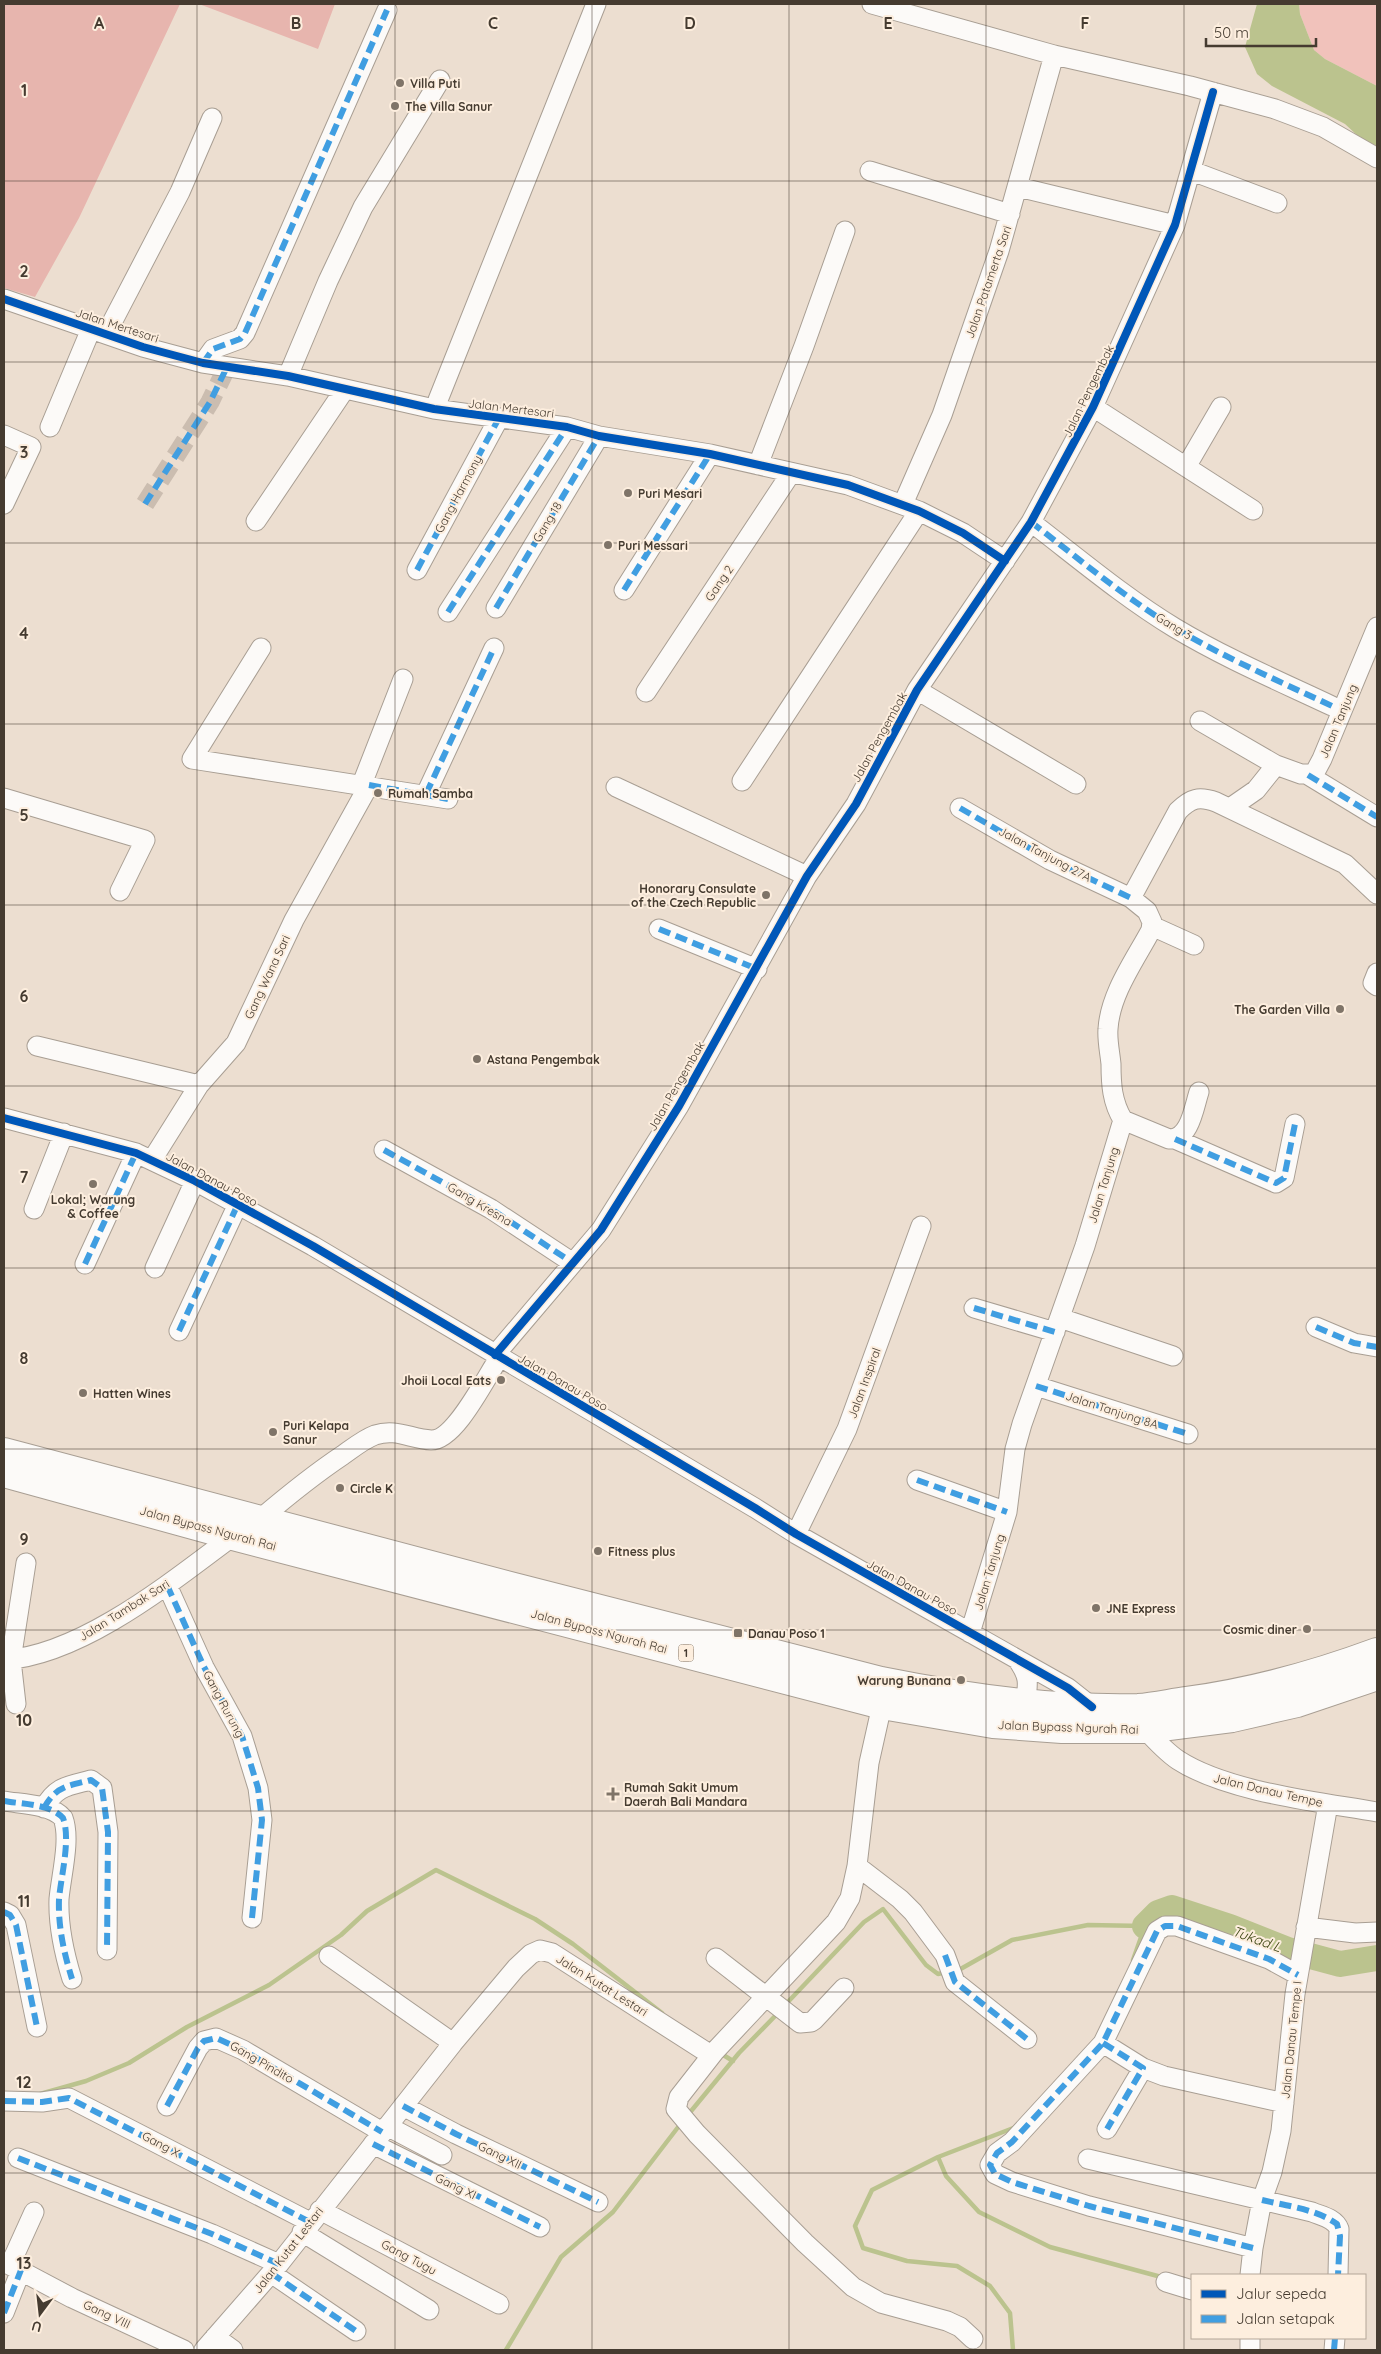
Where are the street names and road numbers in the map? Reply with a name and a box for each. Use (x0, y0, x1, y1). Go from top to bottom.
street label: Jalan Patamerta Sari (962, 224, 1014, 340)
street label: Jalan Mertesari (73, 304, 161, 346)
street label: Jalan Pengembak (1059, 342, 1117, 440)
street label: Jalan Mertesari (467, 395, 555, 421)
street label: Gang Harmony (431, 453, 485, 535)
street label: Gang 18 (529, 499, 565, 545)
street label: Gang 2 (702, 562, 737, 604)
street label: Gang 3 (1153, 609, 1195, 643)
street label: Jalan Tanjung (1316, 682, 1360, 760)
street label: Jalan Pengembak (848, 689, 910, 785)
street label: Jalan Tanjung 27A (996, 823, 1094, 885)
street label: Gang Wana Sari (241, 933, 293, 1021)
street label: Jalan Pengembak (644, 1038, 708, 1134)
street label: Jalan Tanjung (1084, 1145, 1122, 1225)
street label: Jalan Danau Poso (164, 1149, 260, 1209)
street label: Gang Kresna (445, 1179, 515, 1229)
street label: Jalan Inspiral (844, 1346, 884, 1420)
street label: Jalan Danau Poso (515, 1350, 611, 1414)
street label: Jalan Tanjung 8A (1064, 1388, 1160, 1432)
street label: Jalan Bypass Ngurah Rai (138, 1503, 278, 1553)
street label: Jalan Tanjung (970, 1532, 1008, 1612)
street label: Jalan Danau Poso (864, 1556, 960, 1618)
street label: Jalan Tambak Sari (76, 1576, 172, 1644)
street label: Jalan Bypass Ngurah Rai (529, 1606, 669, 1656)
road number: 1 (678, 1645, 694, 1662)
street label: Gang Rurung (200, 1668, 248, 1740)
street label: Jalan Bypass Ngurah Rai (997, 1717, 1139, 1737)
street label: Jalan Danau Tempe (1212, 1770, 1324, 1810)
street label: Jalan Kutat Lestari (553, 1951, 651, 2019)
street label: Jalan Danau Tempe I (1277, 1980, 1305, 2100)
street label: Gang Pindito (227, 2038, 297, 2086)
street label: Gang X (139, 2128, 183, 2160)
street label: Gang XII (476, 2138, 524, 2172)
street label: Gang XI (433, 2170, 479, 2202)
street label: Jalan Kutat Lestari (250, 2204, 326, 2296)
street label: Gang Tugu (379, 2236, 439, 2278)
street label: Gang VIII (81, 2297, 133, 2331)

